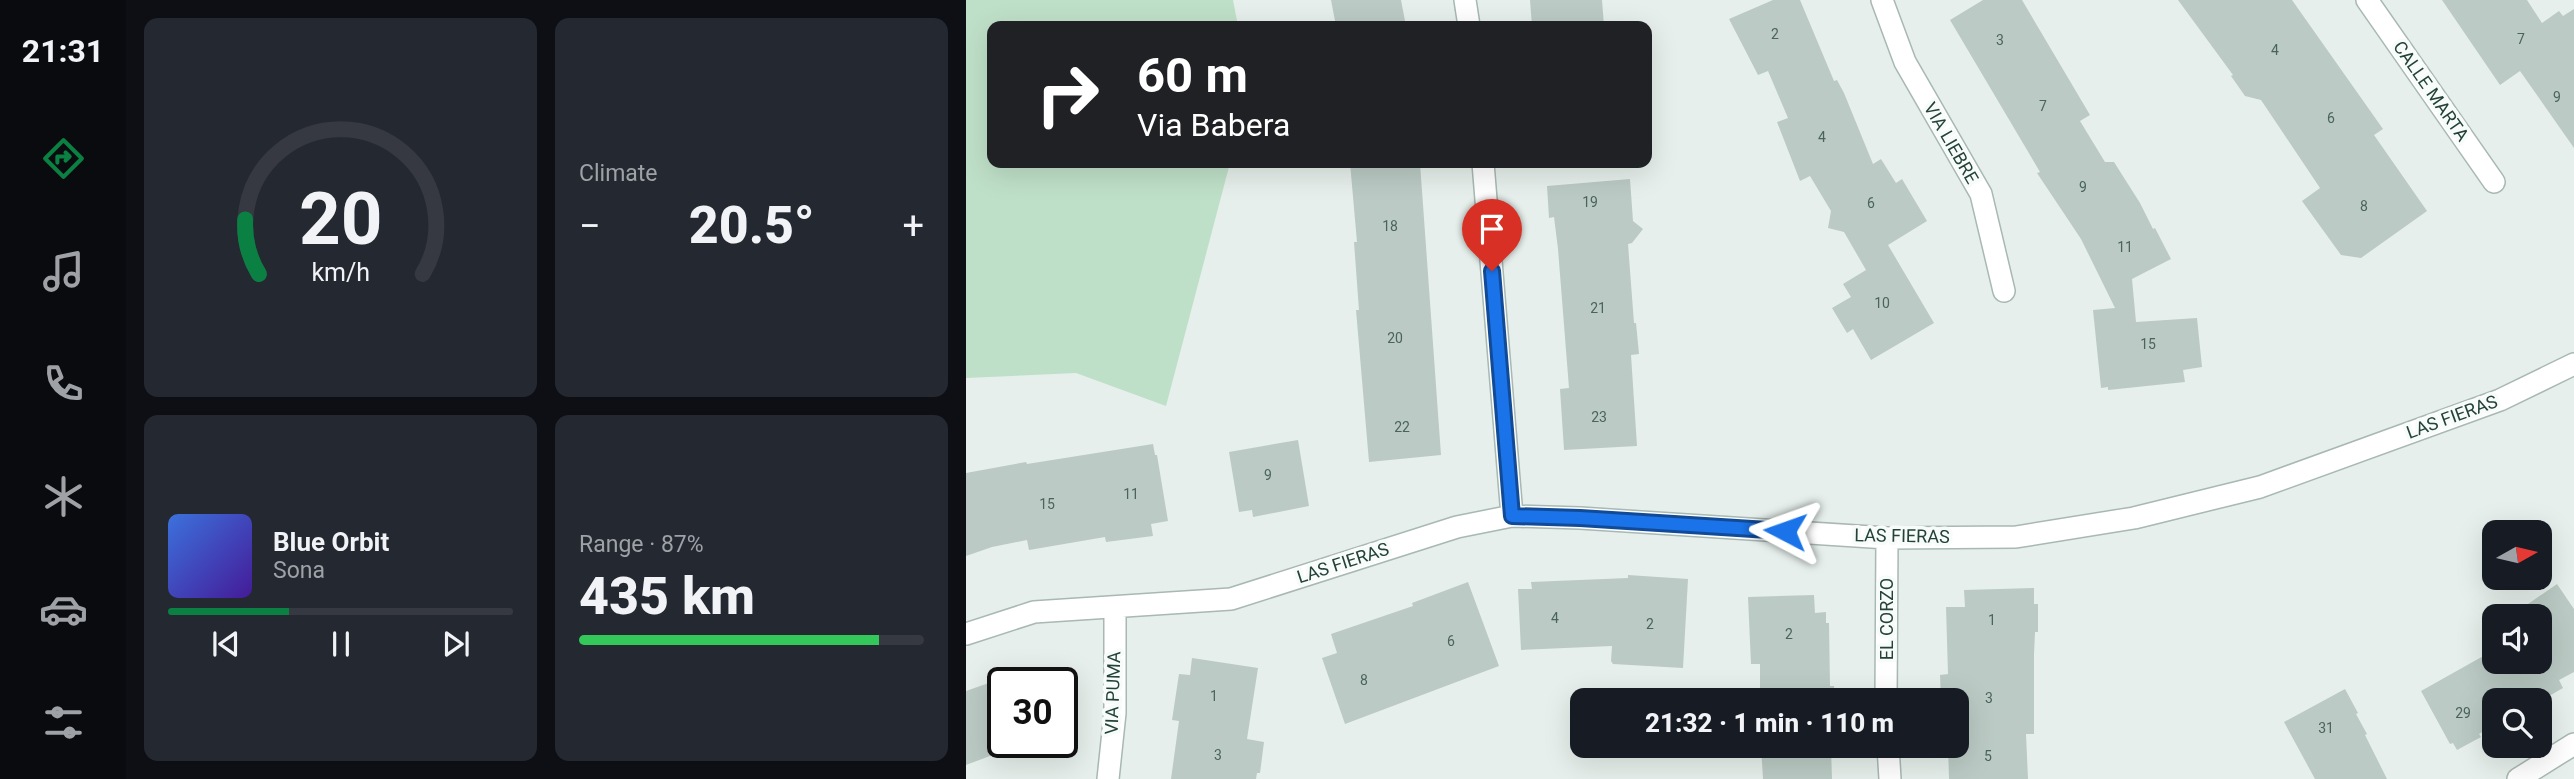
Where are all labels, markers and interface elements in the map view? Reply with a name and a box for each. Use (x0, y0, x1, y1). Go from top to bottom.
house number: 2 (1771, 26, 1779, 42)
house number: 7 (2517, 31, 2525, 47)
text: 21:31 (22, 32, 104, 70)
house number: 3 (1996, 32, 2004, 48)
street label: CALLE MARTA (2389, 37, 2474, 145)
house number: 4 (2271, 42, 2279, 58)
text: 60 m (1137, 47, 1248, 104)
icon: right (1022, 49, 1113, 140)
house number: 9 (2553, 89, 2561, 105)
street label: VIA LIEBRE (1920, 98, 1983, 187)
house number: 7 (2039, 98, 2047, 114)
text: Via Babera (1137, 106, 1290, 144)
house number: 6 (2327, 110, 2335, 126)
house number: 4 (1818, 129, 1826, 145)
icon: directions (39, 134, 88, 183)
text: Climate (579, 160, 658, 187)
text: 20 (299, 176, 382, 262)
house number: 9 (2079, 179, 2087, 195)
house number: 19 (1582, 194, 1598, 210)
text: 20.5° (689, 195, 815, 256)
house number: 6 (1867, 195, 1875, 211)
house number: 8 (2360, 198, 2368, 214)
pin (1462, 199, 1522, 271)
text: − (579, 204, 601, 248)
text: + (902, 204, 924, 248)
icon: arrive (1473, 210, 1511, 248)
house number: 18 (1382, 218, 1398, 234)
house number: 11 (2117, 239, 2133, 255)
icon: music (39, 247, 88, 296)
text: km/h (311, 257, 370, 286)
house number: 10 (1874, 295, 1890, 311)
house number: 21 (1590, 300, 1606, 316)
house number: 20 (1387, 330, 1403, 346)
house number: 15 (2140, 336, 2156, 352)
icon: phone (39, 359, 88, 408)
street label: LAS FIERAS (2403, 390, 2501, 443)
house number: 23 (1591, 409, 1607, 425)
house number: 22 (1394, 419, 1410, 435)
house number: 9 (1264, 467, 1272, 483)
icon: climate (39, 472, 88, 521)
house number: 11 (1123, 486, 1139, 502)
position arrow (1748, 494, 1822, 568)
house number: 15 (1039, 496, 1055, 512)
north arrow (2482, 520, 2552, 590)
map controls (2482, 520, 2552, 758)
street label: LAS FIERAS (1854, 524, 1950, 547)
text: Blue Orbit (273, 527, 389, 557)
text: Range · 87% (579, 531, 704, 558)
street label: LAS FIERAS (1294, 538, 1392, 587)
text: Sona (273, 557, 325, 584)
text: 435 km (579, 566, 755, 627)
street label: EL CORZO (1876, 578, 1897, 660)
icon: car (39, 585, 88, 634)
button: sound (2482, 604, 2552, 674)
house number: 4 (1551, 610, 1559, 626)
house number: 1 (1988, 612, 1996, 628)
house number: 2 (1646, 616, 1654, 632)
icon: previous (207, 625, 245, 663)
icon: pause (322, 625, 360, 663)
icon: next (437, 625, 475, 663)
house number: 2 (1785, 626, 1793, 642)
house number: 6 (1447, 633, 1455, 649)
street label: VIA PUMA (1101, 651, 1124, 735)
speed limit sign: 30 (987, 667, 1078, 758)
house number: 8 (1360, 672, 1368, 688)
house number: 1 (1210, 688, 1218, 704)
button: search (2482, 688, 2552, 758)
house number: 3 (1985, 690, 1993, 706)
icon: filters (39, 698, 88, 747)
house number: 29 (2455, 705, 2471, 721)
text: 21:32 · 1 min · 110 m (1645, 708, 1894, 738)
house number: 31 (2318, 720, 2334, 736)
house number: 3 (1214, 747, 1222, 763)
house number: 5 (1984, 748, 1992, 764)

